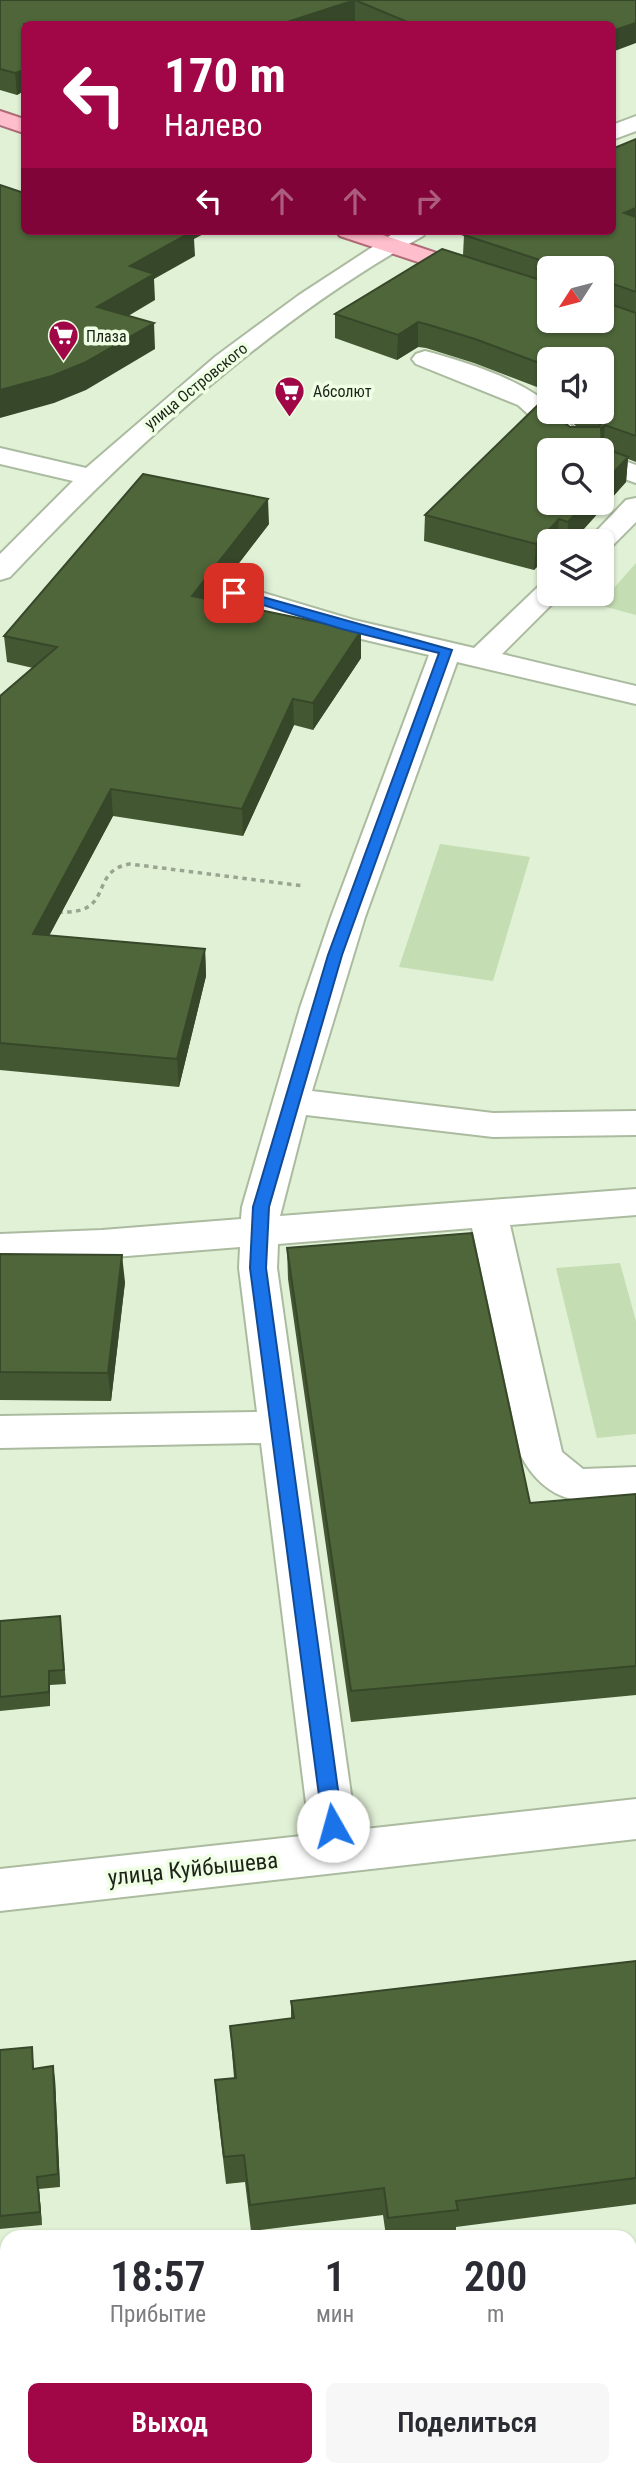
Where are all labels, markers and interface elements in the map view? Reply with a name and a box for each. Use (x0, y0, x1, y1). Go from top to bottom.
text: 170 m (164, 47, 286, 104)
icon: left (49, 49, 140, 140)
text: Налево (164, 106, 263, 144)
icon: left (190, 182, 228, 220)
icon: ahead (263, 182, 301, 220)
icon: ahead (336, 182, 374, 220)
icon: right (409, 182, 447, 220)
north arrow (537, 256, 614, 332)
map controls (537, 256, 614, 606)
supermarket icon: Плаза (46, 319, 80, 363)
place label: Плаза (86, 327, 127, 346)
street label: улица Островского (141, 339, 251, 433)
button: sound (537, 347, 614, 424)
supermarket icon: Абсолют (273, 374, 307, 418)
place label: Абсолют (313, 382, 372, 401)
button: search (537, 438, 614, 515)
button: layers (537, 529, 614, 606)
pin (204, 563, 264, 623)
icon: arrive (215, 574, 253, 612)
position arrow (296, 1789, 370, 1863)
street label: улица Куйбышева (107, 1847, 279, 1891)
text: 18:57 (110, 2252, 206, 2301)
text: 1 (324, 2252, 346, 2301)
text: 200 (464, 2252, 527, 2301)
text: Прибытие (110, 2301, 206, 2328)
text: мин (316, 2301, 354, 2328)
text: m (487, 2301, 504, 2328)
button: Выход (28, 2383, 312, 2463)
button: Поделиться (326, 2383, 609, 2463)

